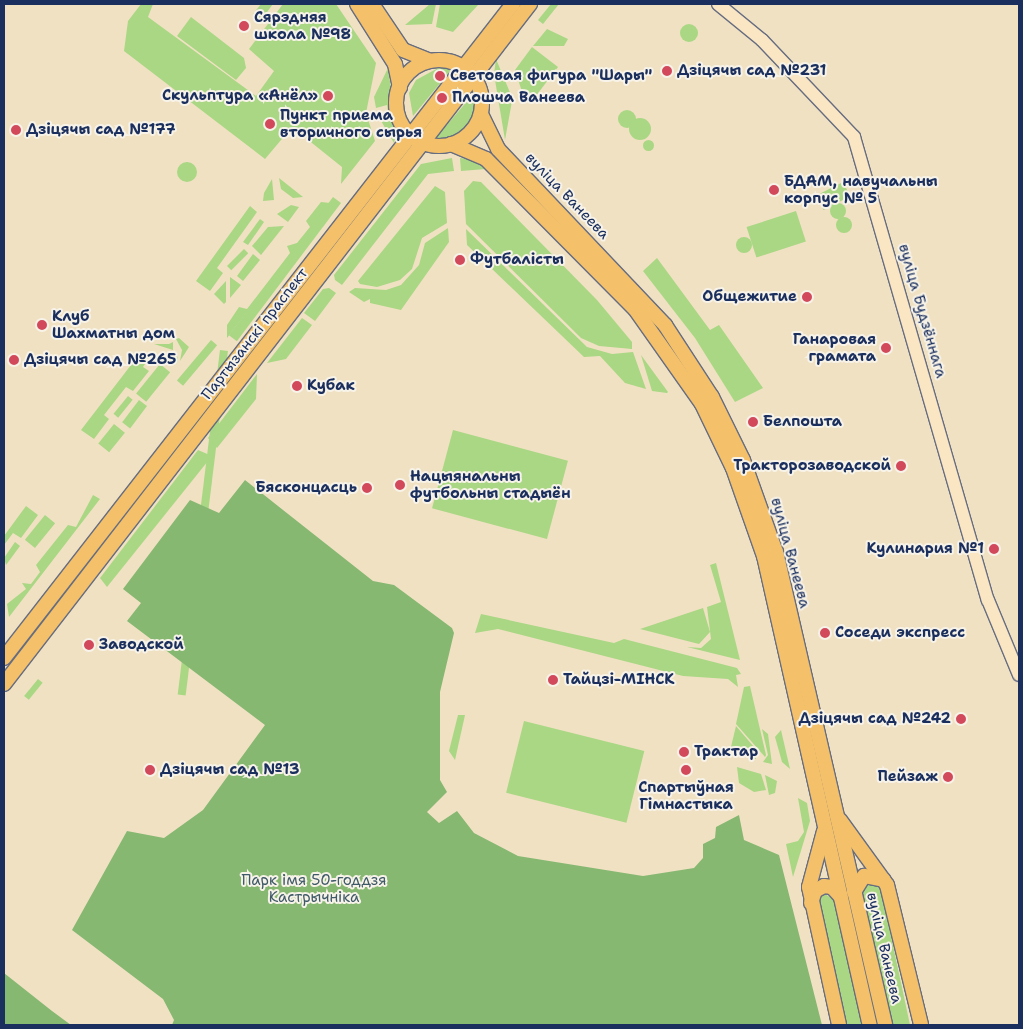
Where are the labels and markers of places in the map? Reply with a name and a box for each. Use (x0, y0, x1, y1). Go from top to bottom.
place label: Сярэдняя школа №98 (254, 8, 351, 43)
marker: Сярэдняя школа №98 (238, 20, 250, 32)
place label: Дзіцячы сад №231 (677, 62, 826, 80)
marker: Дзіцячы сад №231 (661, 65, 673, 77)
place label: Световая фигура "Шары" (450, 67, 652, 85)
marker: Световая фигура "Шары" (434, 70, 446, 82)
place label: Скульптура «Анёл» (162, 87, 318, 105)
place label: Плошча Ванеева (452, 89, 585, 107)
marker: Скульптура «Анёл» (322, 90, 334, 102)
marker: Плошча Ванеева (436, 92, 448, 104)
place label: Пункт приема вторичного сырья (280, 106, 422, 141)
marker: Пункт приема вторичного сырья (264, 118, 276, 130)
place label: Дзіцячы сад №177 (26, 121, 176, 139)
marker: Дзіцячы сад №177 (10, 124, 22, 136)
place label: БДАМ, навучальны корпус № 5 (784, 172, 938, 207)
marker: БДАМ, навучальны корпус № 5 (768, 184, 780, 196)
place label: Футбалісты (470, 251, 564, 269)
marker: Футбалісты (454, 254, 466, 266)
place label: Общежитие (702, 288, 797, 306)
marker: Общежитие (801, 291, 813, 303)
place label: Клуб Шахматны дом (52, 307, 175, 342)
marker: Клуб Шахматны дом (36, 319, 48, 331)
place label: Ганаровая грамата (793, 330, 876, 365)
marker: Ганаровая грамата (880, 342, 892, 354)
place label: Дзіцячы сад №265 (24, 351, 176, 369)
marker: Дзіцячы сад №265 (8, 354, 20, 366)
place label: Кубак (307, 377, 355, 395)
marker: Кубак (291, 380, 303, 392)
place label: Белпошта (763, 413, 842, 431)
marker: Белпошта (747, 416, 759, 428)
place label: Тракторозаводской (733, 457, 891, 475)
marker: Тракторозаводской (895, 460, 907, 472)
place label: Нацыянальны футбольны стадыён (410, 467, 571, 502)
place label: Бясконцасць (256, 479, 357, 497)
marker: Нацыянальны футбольны стадыён (394, 479, 406, 491)
marker: Бясконцасць (361, 482, 373, 494)
place label: Кулинария №1 (866, 540, 984, 558)
marker: Кулинария №1 (988, 543, 1000, 555)
place label: Соседи экспресс (835, 624, 965, 642)
marker: Соседи экспресс (819, 627, 831, 639)
place label: Заводской (99, 636, 184, 654)
marker: Заводской (83, 639, 95, 651)
place label: Тайцзі-МІНСК (563, 671, 675, 689)
marker: Тайцзі-МІНСК (547, 674, 559, 686)
place label: Дзіцячы сад №242 (799, 710, 951, 728)
marker: Дзіцячы сад №242 (955, 713, 967, 725)
place label: Трактар (694, 743, 758, 761)
marker: Трактар (678, 746, 690, 758)
place label: Дзіцячы сад №13 (160, 761, 299, 779)
marker: Дзіцячы сад №13 (144, 764, 156, 776)
marker: Спартыўная Гімнастыка (680, 764, 692, 776)
place label: Пейзаж (877, 768, 938, 786)
marker: Пейзаж (942, 771, 954, 783)
place label: Спартыўная Гімнастыка (638, 778, 734, 813)

